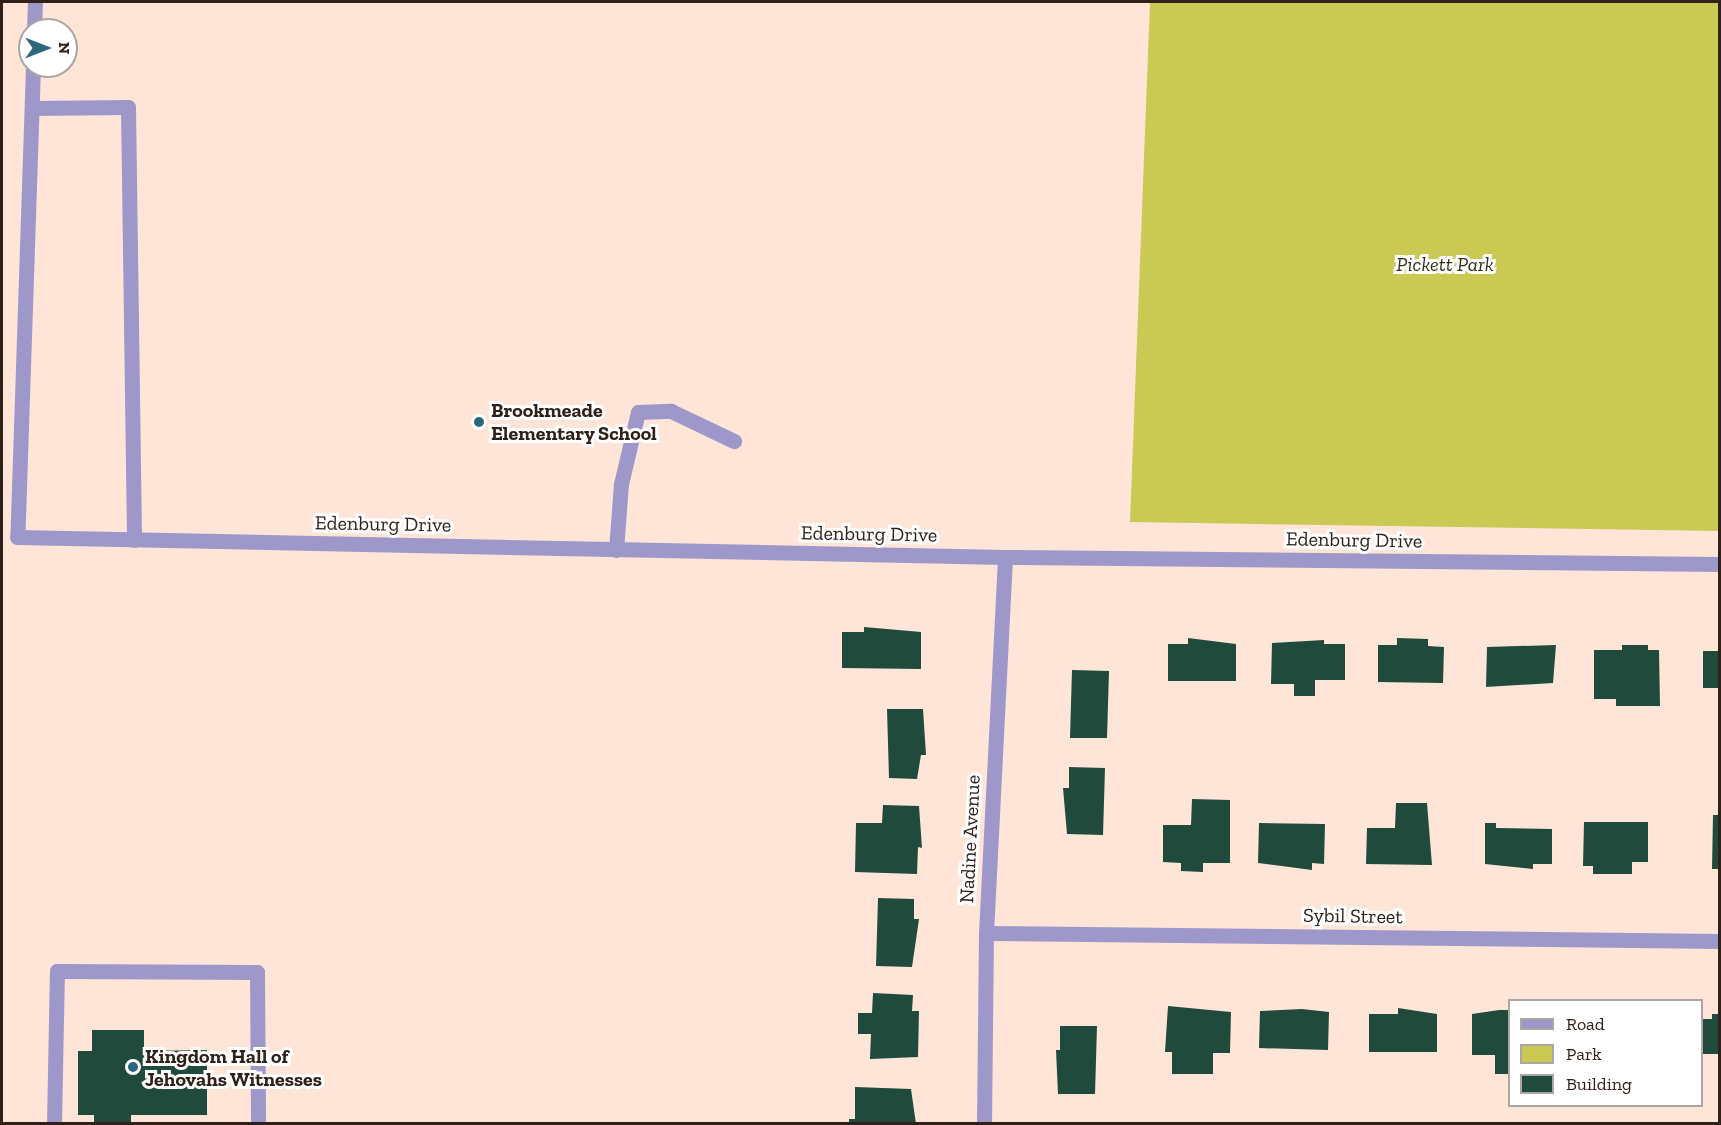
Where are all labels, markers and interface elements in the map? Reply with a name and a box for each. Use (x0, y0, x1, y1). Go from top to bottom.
north arrow (18, 18, 78, 78)
text: N (55, 42, 74, 54)
park label: Pickett Park (1396, 252, 1494, 276)
place label: Brookmeade Elementary School (491, 398, 657, 445)
marker: Brookmeade Elementary School (472, 415, 486, 429)
street label: Edenburg Drive (315, 511, 451, 537)
street label: Edenburg Drive (801, 521, 937, 547)
street label: Edenburg Drive (1286, 527, 1422, 553)
street label: Nadine Avenue (955, 774, 985, 904)
street label: Sybil Street (1303, 903, 1403, 929)
legend (1508, 999, 1703, 1107)
text: Road (1566, 1013, 1605, 1035)
text: Park (1566, 1043, 1602, 1065)
place label: Kingdom Hall of Jehovahs Witnesses (145, 1044, 323, 1091)
marker: Kingdom Hall of Jehovahs Witnesses (126, 1060, 140, 1074)
text: Building (1566, 1073, 1632, 1095)

